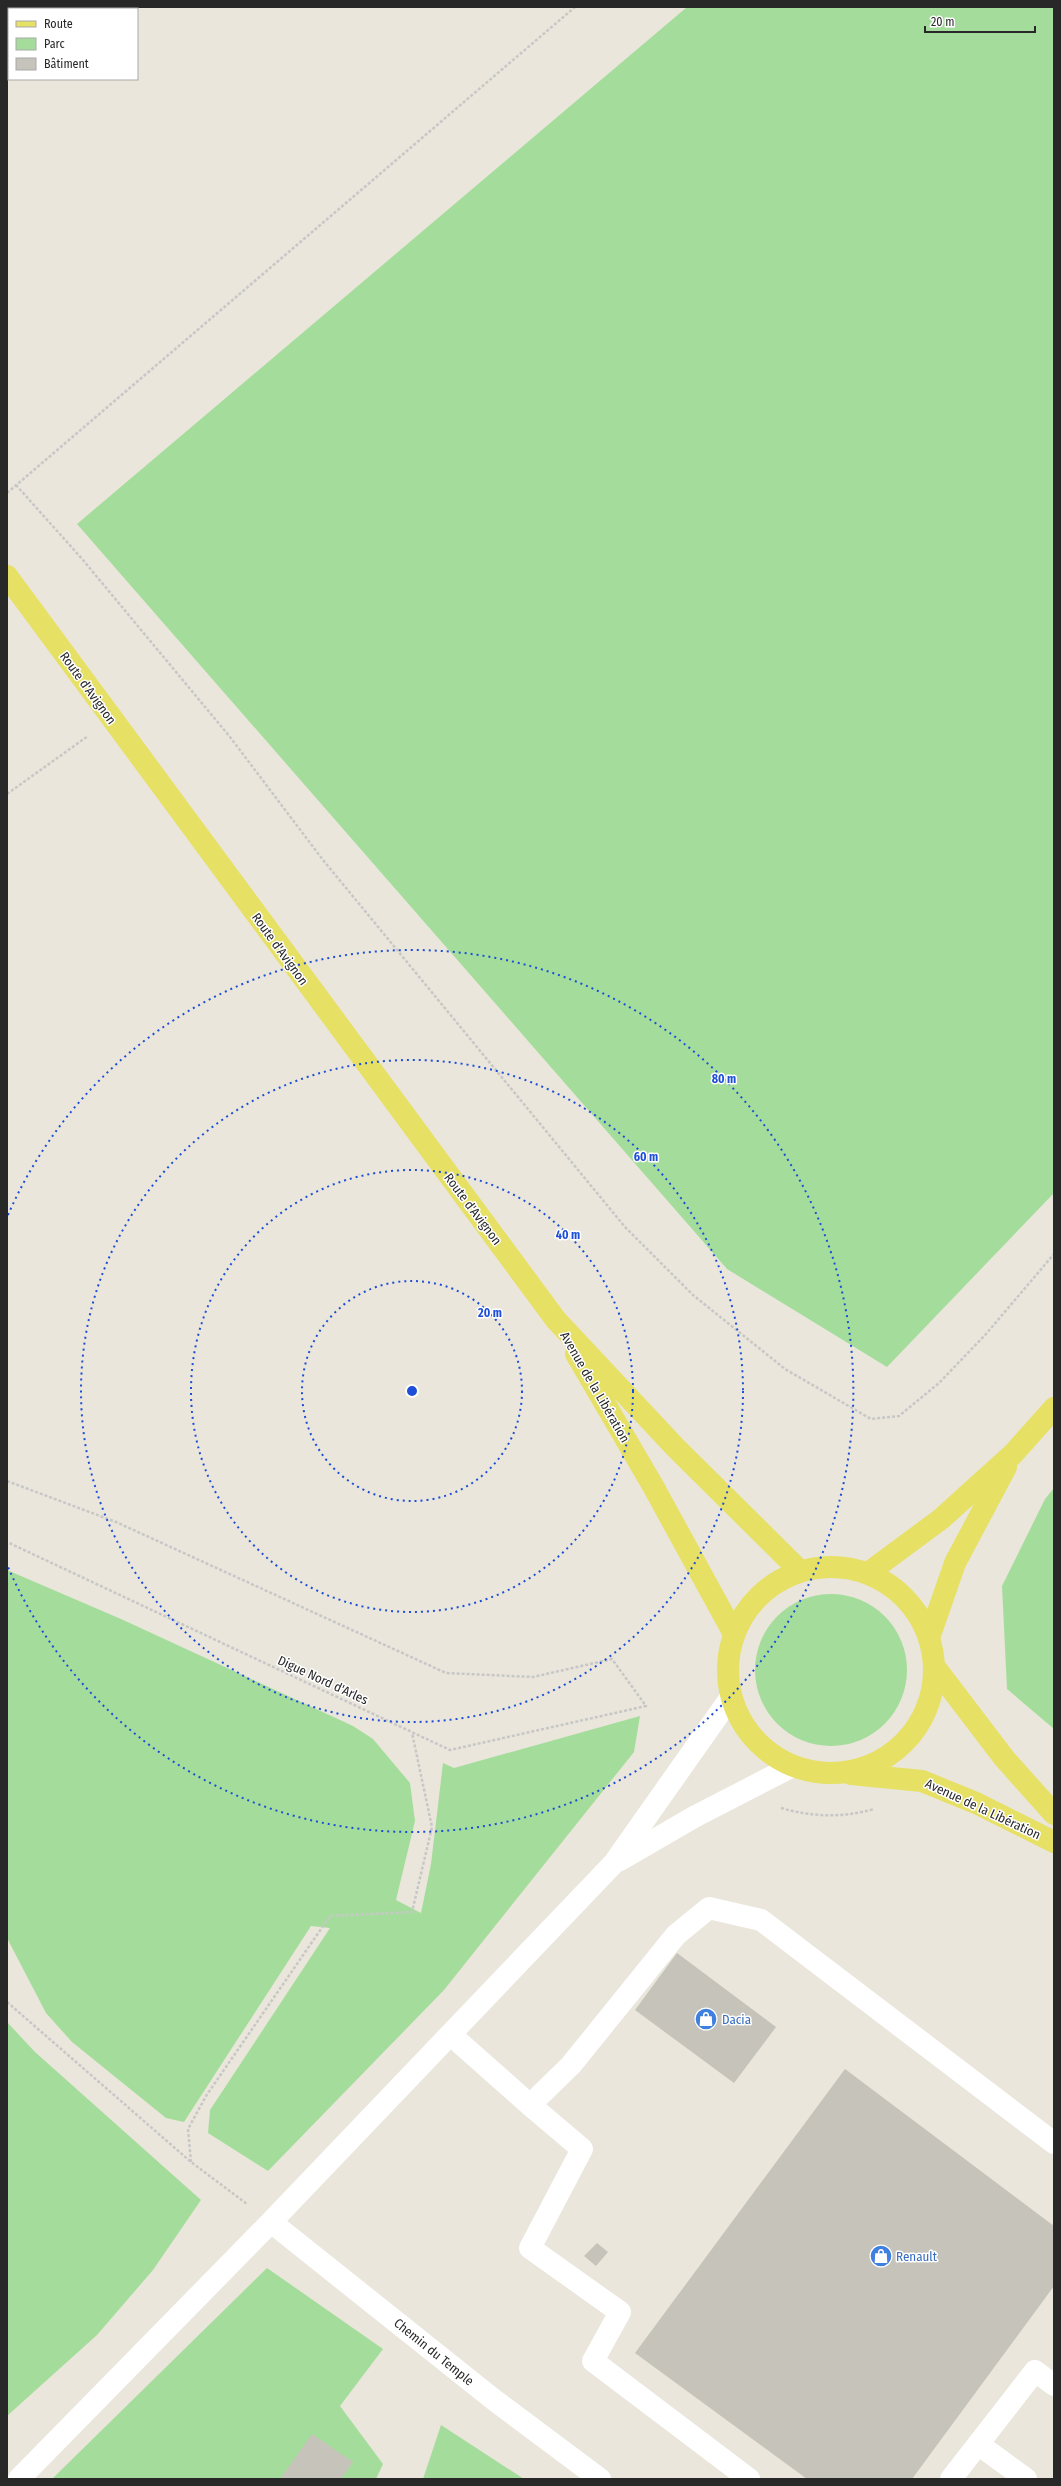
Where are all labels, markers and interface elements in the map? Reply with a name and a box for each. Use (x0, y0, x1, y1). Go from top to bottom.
legend (8, 8, 138, 80)
scale bar (925, 8, 1035, 34)
text: 20 m (931, 15, 955, 29)
text: Route (44, 17, 73, 31)
text: Parc (44, 37, 65, 51)
text: Bâtiment (44, 57, 89, 71)
street label: Route d'Avignon (57, 649, 119, 727)
street label: Route d'Avignon (249, 910, 311, 988)
text: 80 m (712, 1072, 736, 1086)
text: 60 m (634, 1150, 658, 1164)
street label: Route d'Avignon (441, 1170, 505, 1248)
text: 40 m (556, 1228, 580, 1242)
text: 20 m (477, 1306, 502, 1320)
street label: Avenue de la Libération (557, 1329, 633, 1445)
centre of rings (405, 1384, 419, 1398)
street label: Digue Nord d'Arles (275, 1653, 371, 1708)
street label: Avenue de la Libération (923, 1776, 1043, 1842)
shop icon: Dacia (693, 2006, 719, 2032)
place label: Dacia (722, 2012, 751, 2027)
shop icon: Renault (868, 2243, 894, 2269)
place label: Renault (896, 2249, 938, 2264)
street label: Chemin du Temple (391, 2315, 477, 2389)

